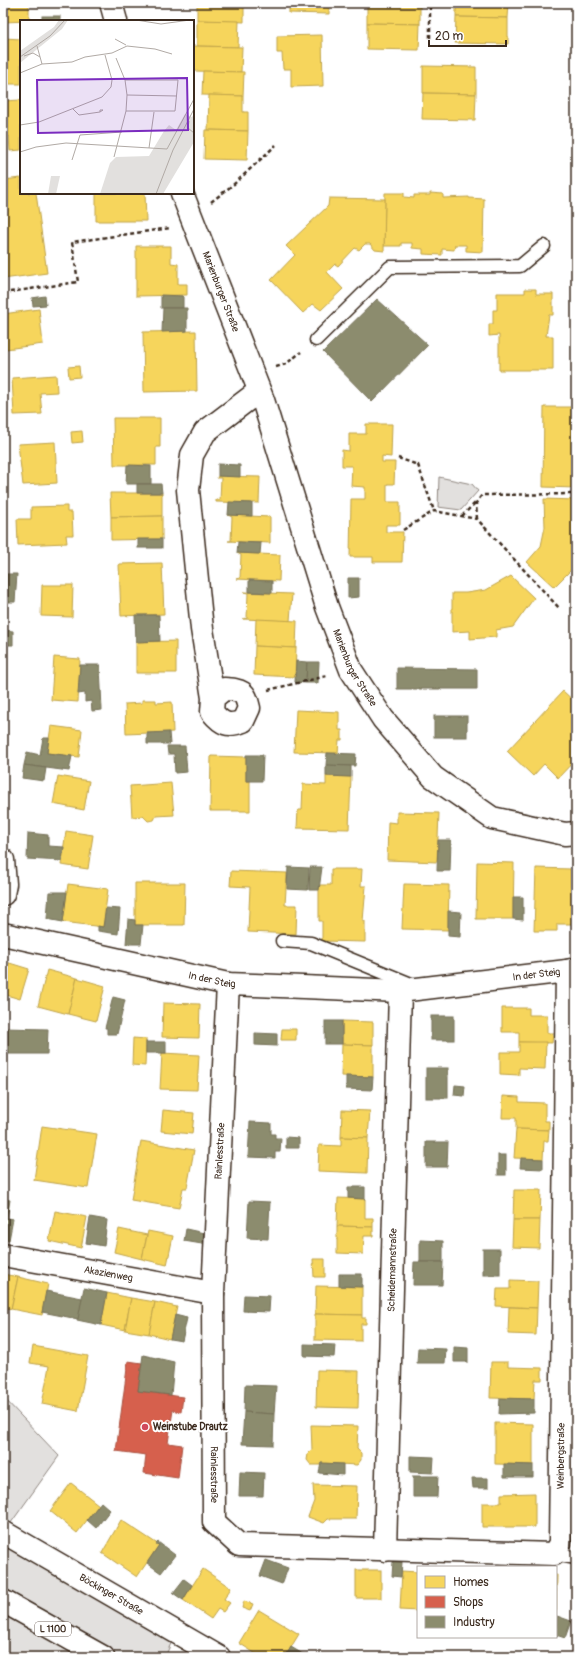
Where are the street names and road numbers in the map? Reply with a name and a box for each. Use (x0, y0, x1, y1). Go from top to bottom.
street label: Marienburger Straße (199, 250, 242, 334)
street label: Marienburger Straße (330, 628, 379, 709)
street label: In der Steig (512, 966, 561, 983)
street label: In der Steig (187, 969, 236, 990)
street label: Rainlesstraße (213, 1122, 227, 1180)
street label: Scheidemannstraße (385, 1228, 400, 1312)
street label: Akazienweg (83, 1264, 134, 1284)
street label: Weinbergstraße (555, 1423, 567, 1489)
street label: Rainlesstraße (208, 1446, 220, 1503)
street label: Böckinger Straße (77, 1571, 145, 1618)
road number: L 1100 (35, 1622, 71, 1636)

